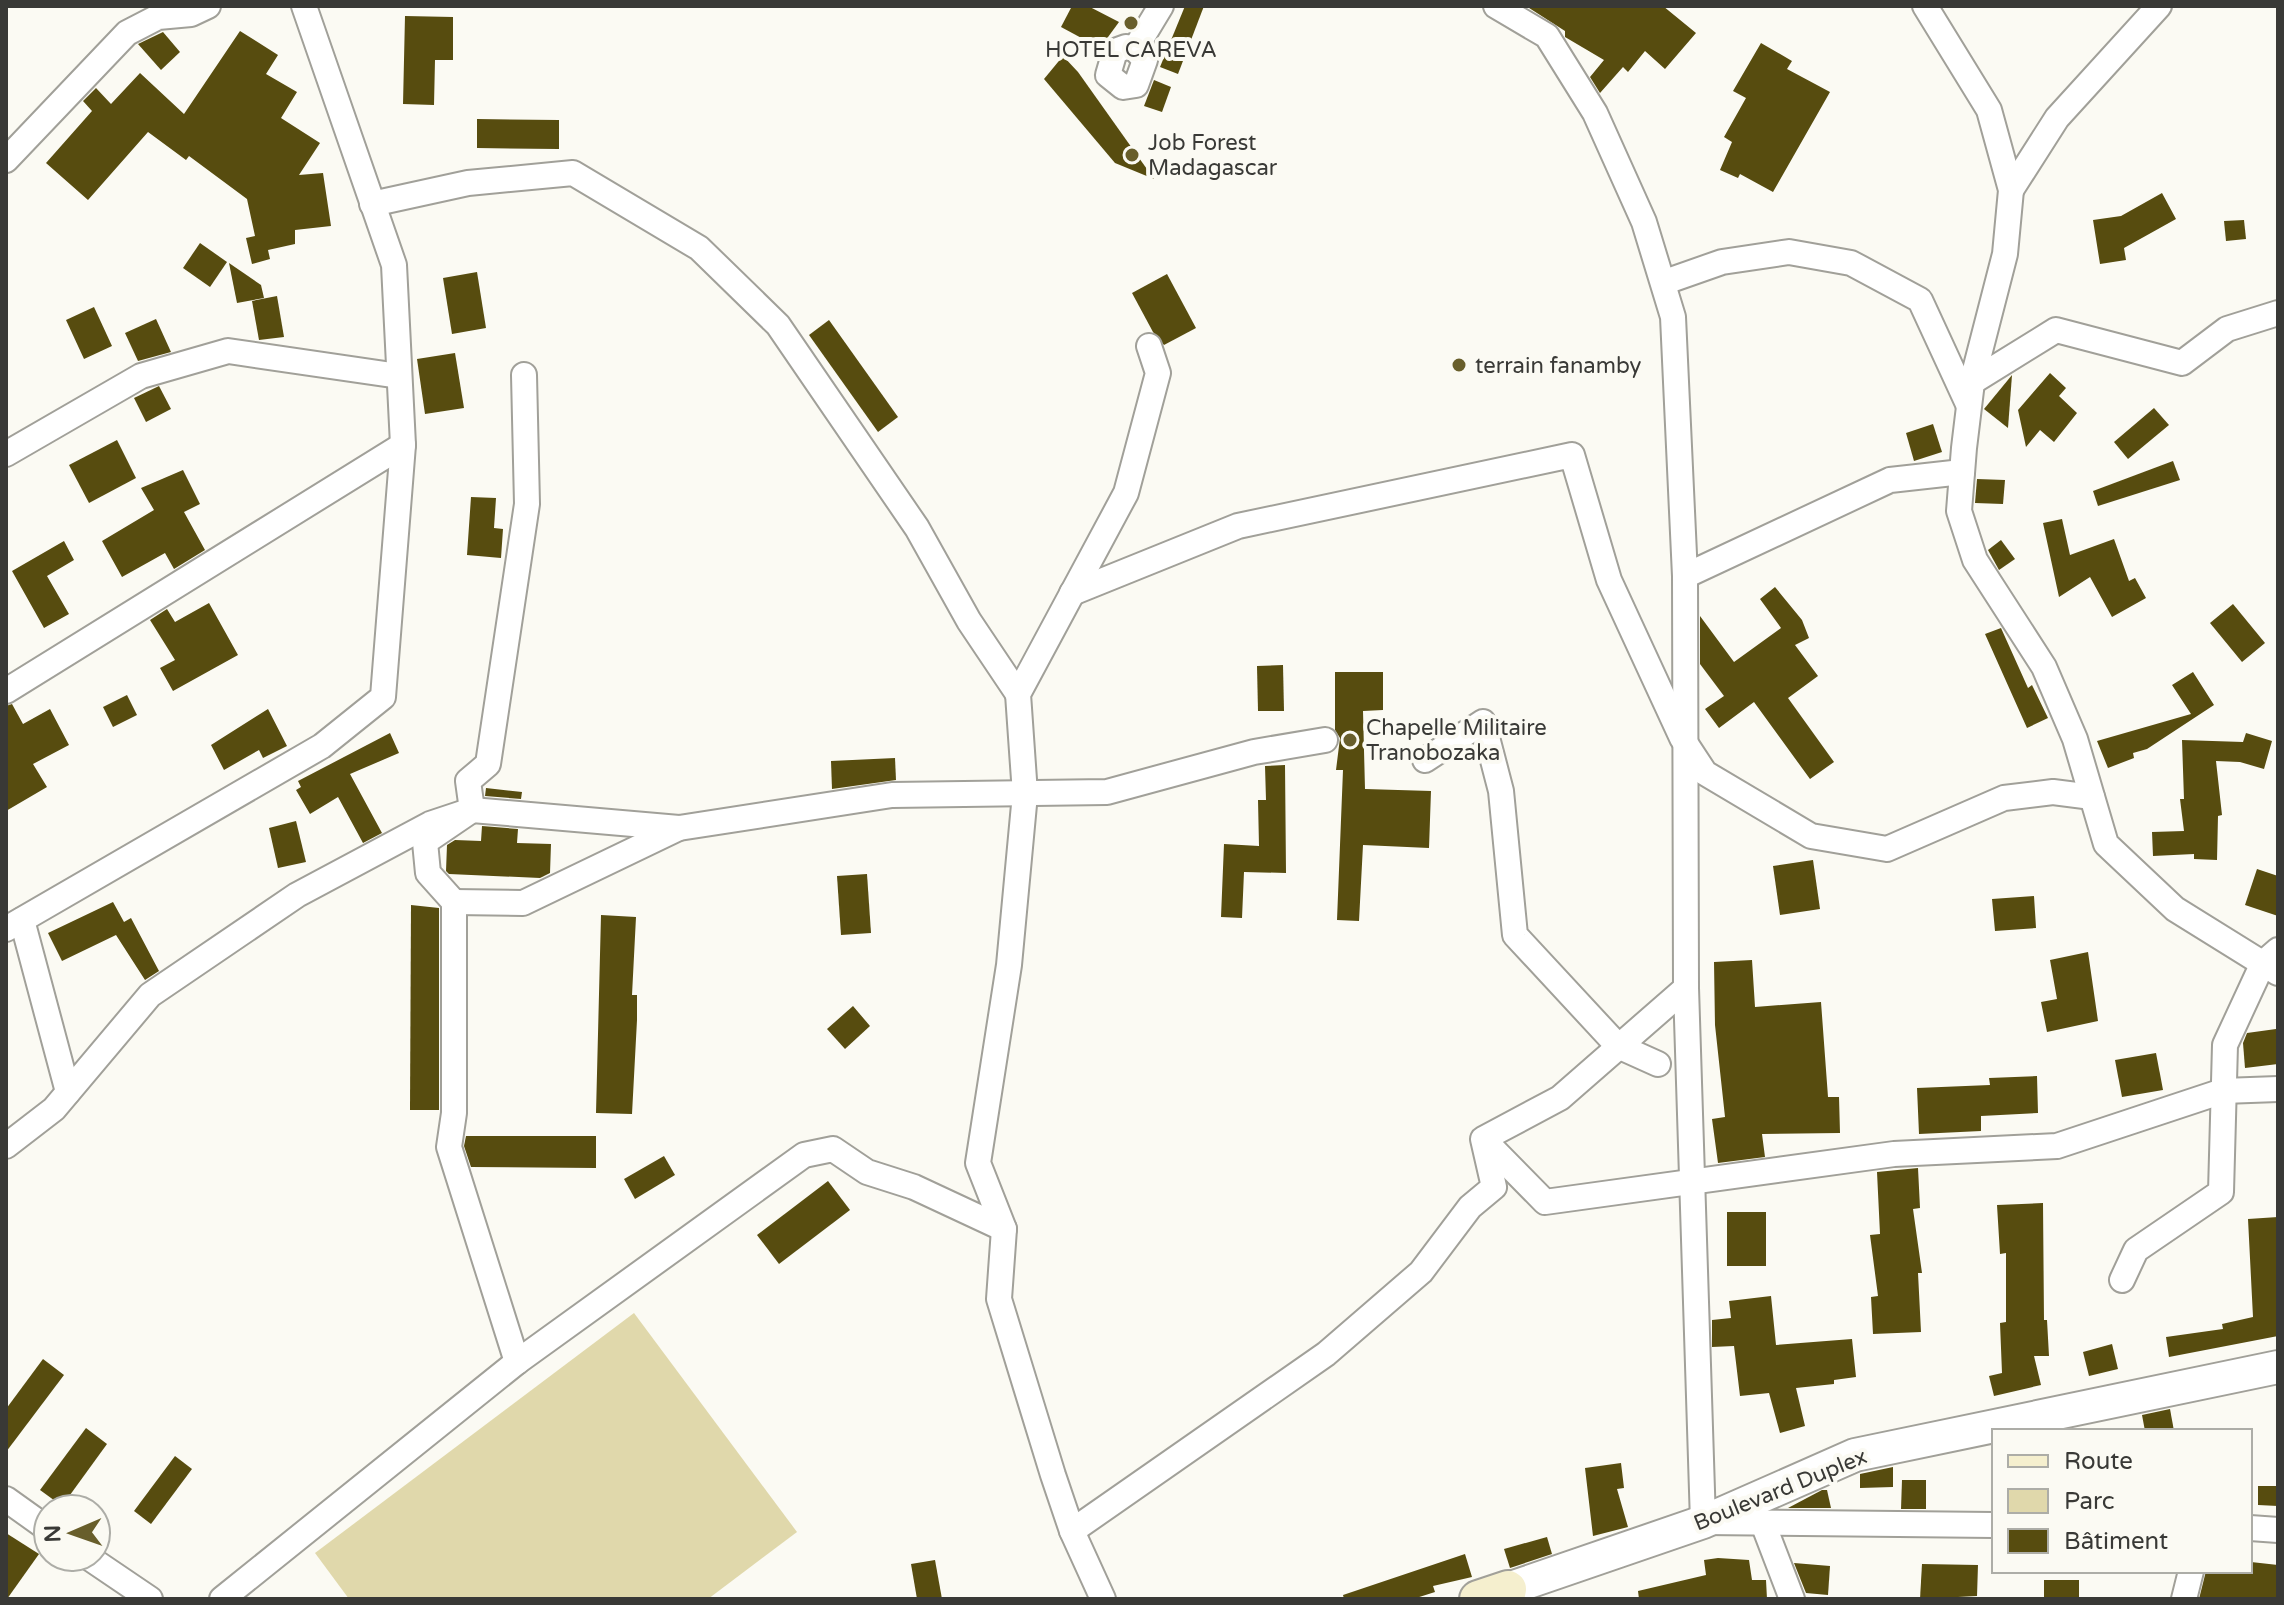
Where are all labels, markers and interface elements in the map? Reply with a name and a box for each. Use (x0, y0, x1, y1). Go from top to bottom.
marker: HOTEL CAREVA (1122, 14, 1140, 32)
place label: HOTEL CAREVA (1045, 37, 1217, 63)
place label: Job Forest Madagascar (1148, 130, 1278, 181)
marker: Job Forest Madagascar (1123, 146, 1141, 164)
place label: terrain fanamby (1475, 353, 1642, 379)
marker: terrain fanamby (1450, 356, 1468, 374)
place label: Chapelle Militaire Tranobozaka (1366, 715, 1547, 766)
marker: Chapelle Militaire Tranobozaka (1341, 731, 1359, 749)
legend (1992, 1429, 2252, 1573)
street label: Boulevard Duplex (1690, 1443, 1871, 1537)
text: Route (2064, 1447, 2133, 1476)
text: Parc (2064, 1487, 2115, 1516)
north arrow (32, 1493, 112, 1573)
text: N (40, 1524, 66, 1543)
text: Bâtiment (2064, 1527, 2168, 1556)

